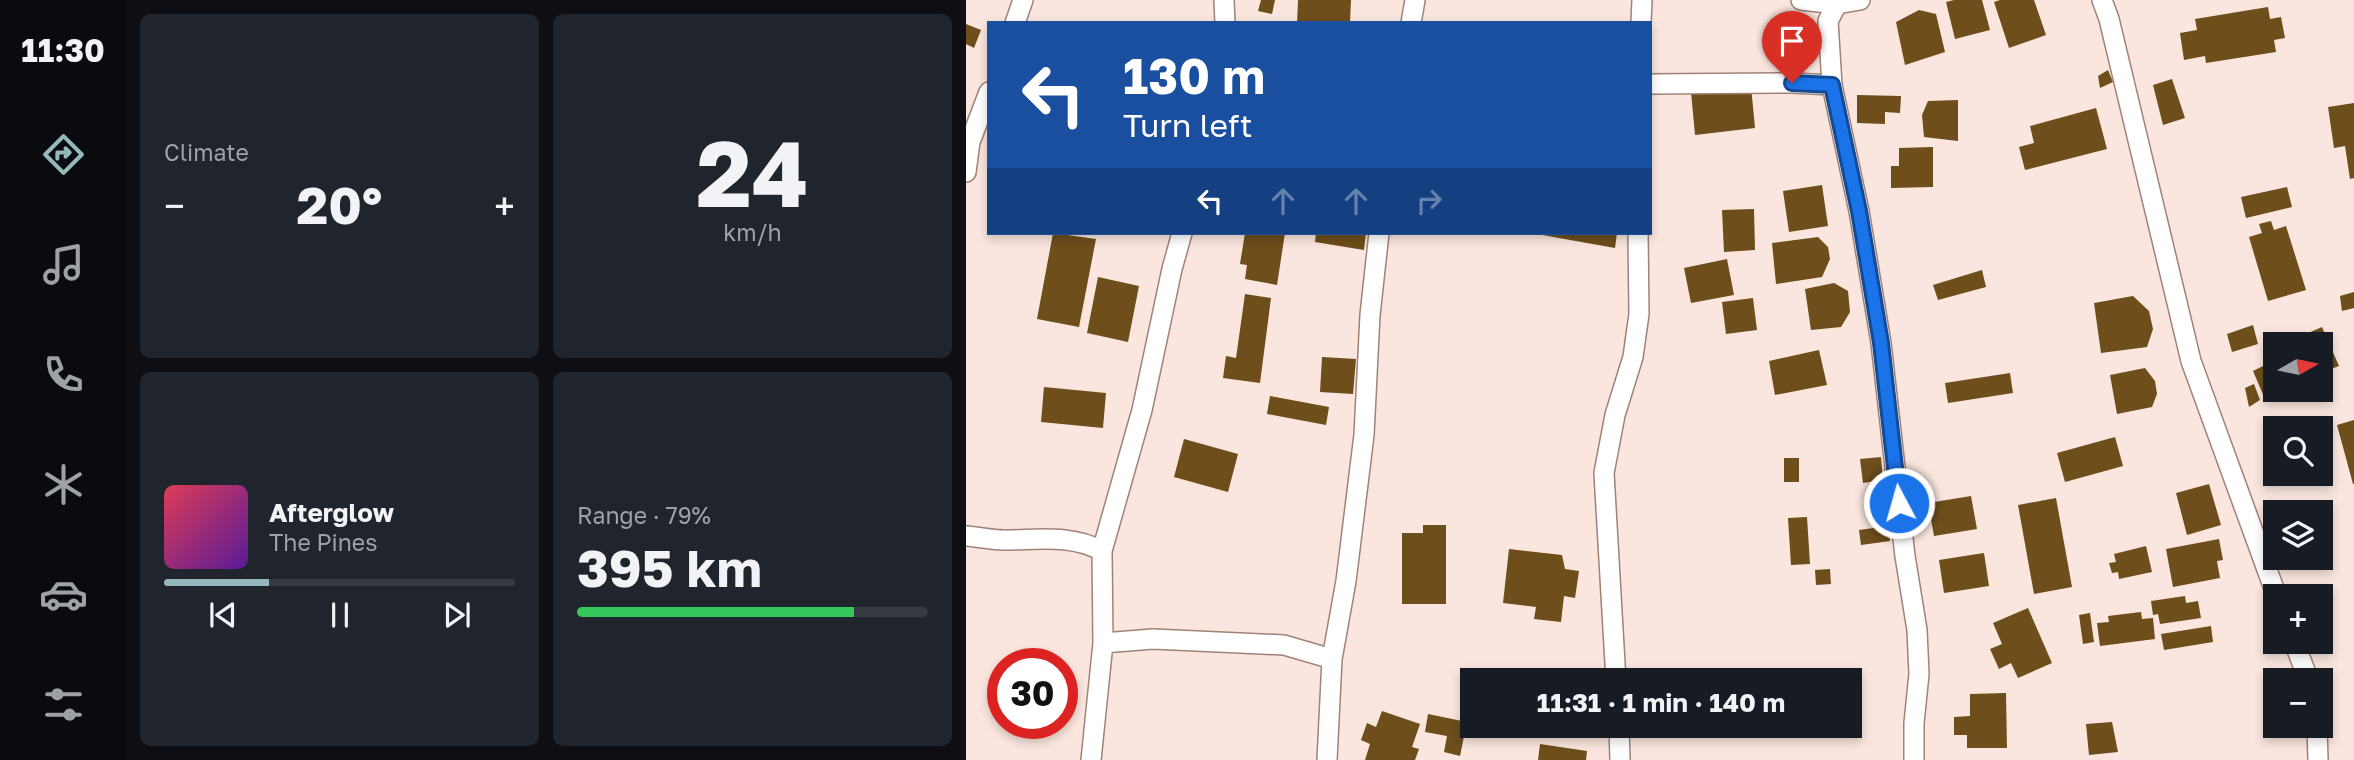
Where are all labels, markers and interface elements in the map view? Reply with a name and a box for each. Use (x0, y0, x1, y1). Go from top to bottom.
pin (1762, 11, 1822, 83)
icon: arrive (1773, 22, 1811, 60)
text: 11:30 (21, 31, 105, 69)
text: 130 m (1123, 46, 1265, 105)
icon: left (1008, 49, 1099, 140)
text: Turn left (1123, 106, 1252, 144)
text: 24 (696, 118, 809, 227)
icon: directions (39, 130, 88, 179)
text: Climate (164, 138, 249, 166)
text: 20° (297, 173, 382, 235)
icon: left (1191, 182, 1229, 220)
icon: ahead (1264, 182, 1302, 220)
icon: ahead (1337, 182, 1375, 220)
icon: right (1410, 182, 1448, 220)
text: − (164, 183, 185, 228)
text: + (494, 183, 515, 228)
text: km/h (723, 218, 782, 246)
icon: music (39, 240, 88, 289)
north arrow (2263, 332, 2333, 402)
map controls (2263, 332, 2333, 738)
icon: phone (39, 350, 88, 399)
button: search (2263, 416, 2333, 486)
icon: climate (39, 460, 88, 509)
position arrow (1862, 466, 1936, 540)
text: Afterglow (269, 497, 394, 528)
button: layers (2263, 500, 2333, 570)
text: Range · 79% (577, 501, 711, 529)
text: The Pines (269, 528, 377, 556)
text: 395 km (577, 536, 762, 598)
icon: car (39, 570, 88, 619)
button: + (2263, 584, 2333, 654)
icon: previous (204, 596, 242, 634)
icon: pause (321, 596, 359, 634)
icon: next (438, 596, 476, 634)
speed limit sign: 30 (987, 648, 1078, 739)
button: − (2263, 668, 2333, 738)
icon: filters (39, 680, 88, 729)
text: 11:31 · 1 min · 140 m (1537, 687, 1785, 718)

